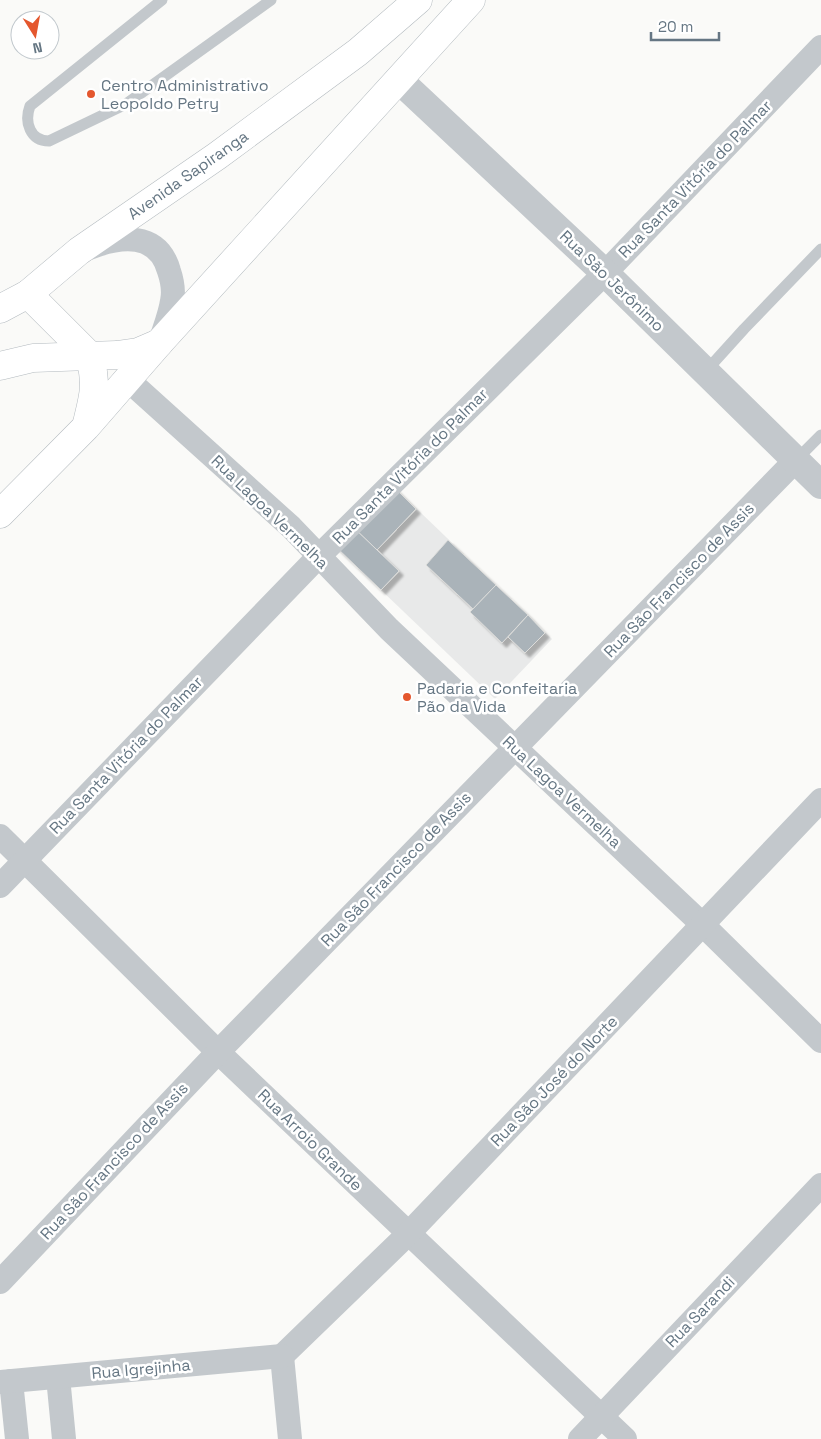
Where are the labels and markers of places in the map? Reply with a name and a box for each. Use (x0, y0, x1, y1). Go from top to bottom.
place label: Centro Administrativo Leopoldo Petry (101, 75, 269, 114)
marker: Centro Administrativo Leopoldo Petry (85, 88, 97, 100)
place label: Padaria e Confeitaria Pão da Vida (417, 678, 577, 717)
marker: Padaria e Confeitaria Pão da Vida (401, 691, 413, 703)

